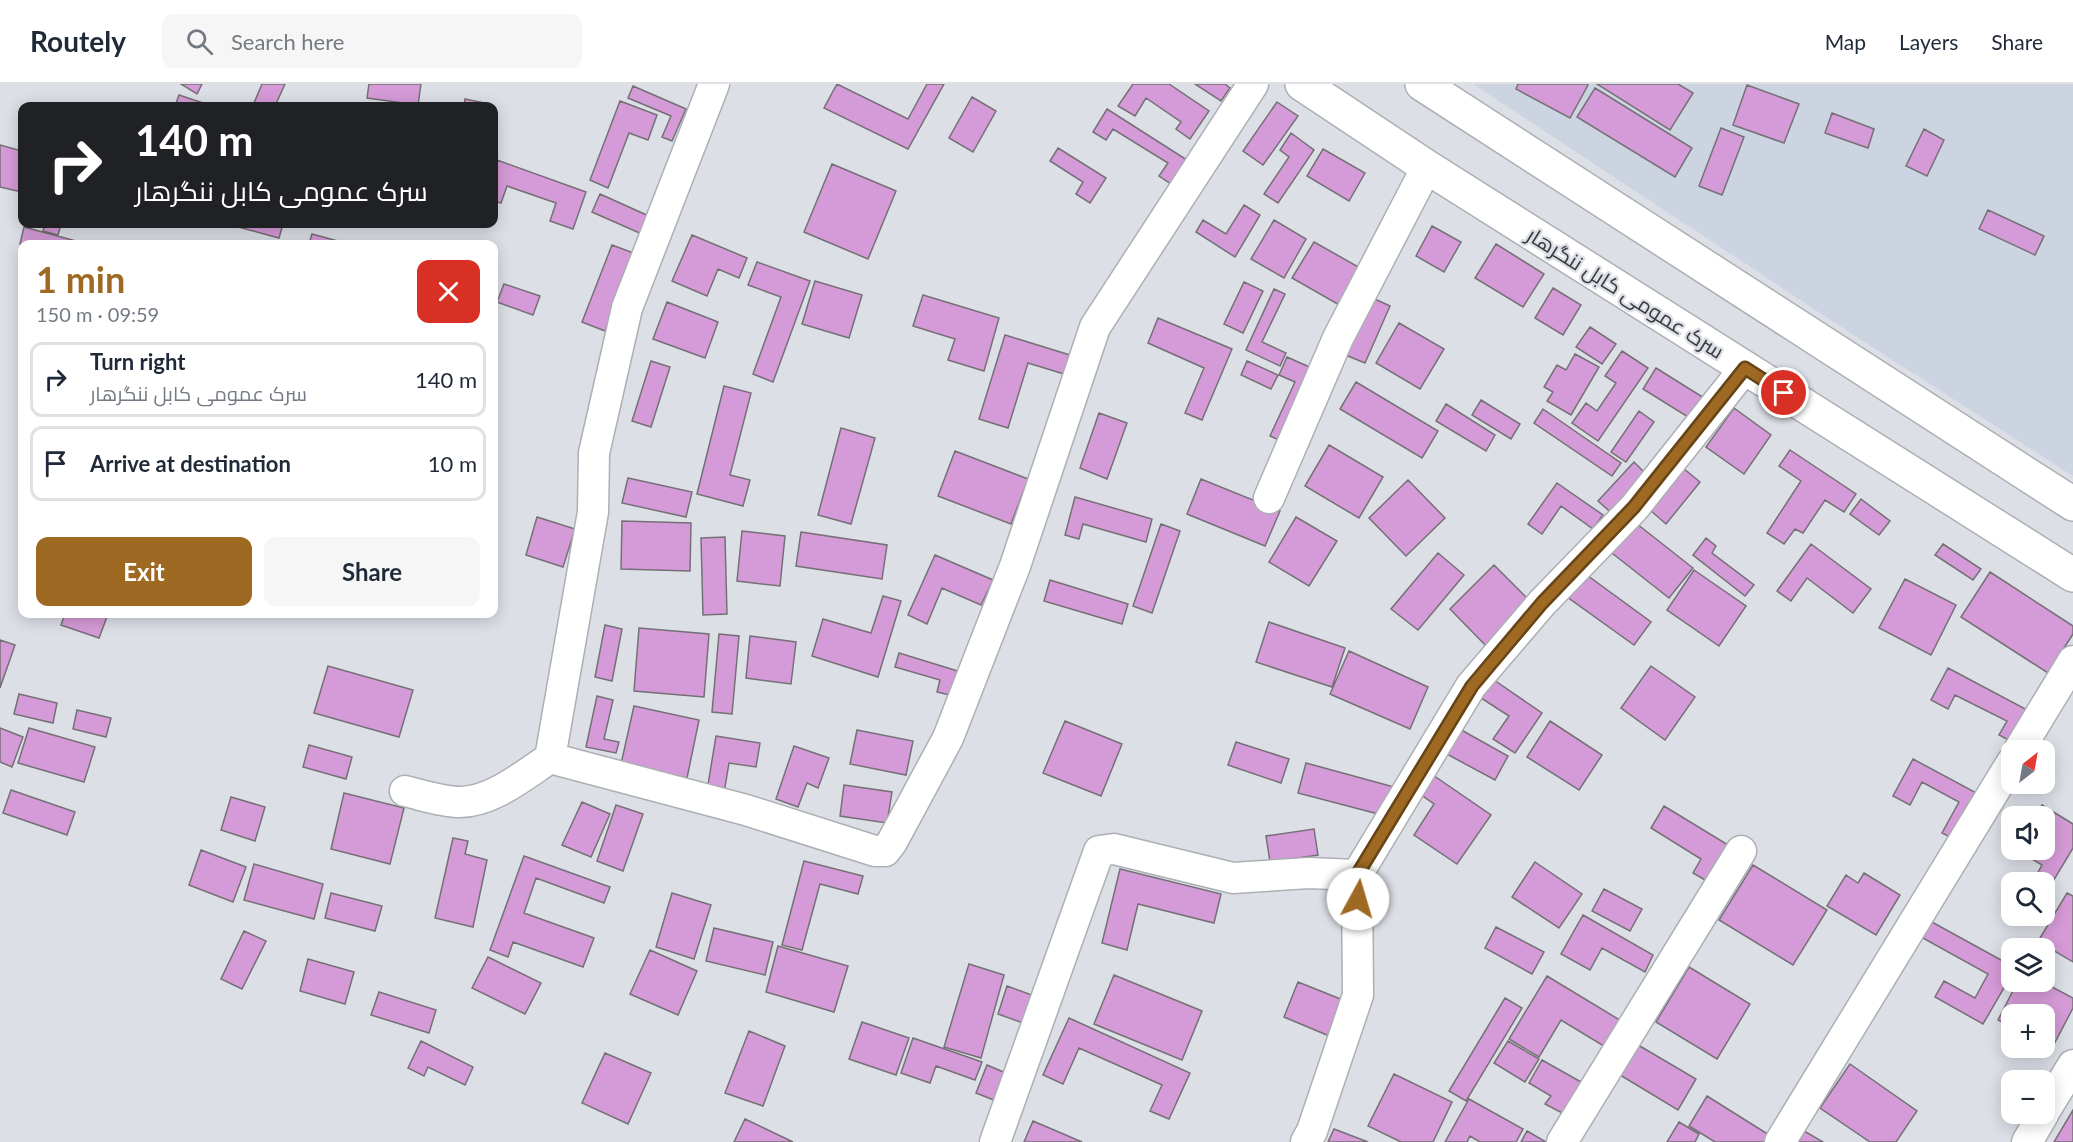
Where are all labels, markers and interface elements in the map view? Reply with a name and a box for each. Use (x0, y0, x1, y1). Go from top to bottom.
search box (162, 14, 582, 68)
text: Routely (30, 24, 126, 58)
icon: search (183, 25, 216, 58)
text: Search here (231, 28, 344, 55)
text: Map (1825, 29, 1866, 54)
text: Layers (1899, 29, 1958, 54)
text: Share (1991, 29, 2043, 54)
text: 140 m (135, 115, 253, 165)
icon: right (36, 126, 114, 204)
text: سرک عمومی کابل ننگرهار (135, 174, 428, 207)
street label: سرک عمومی کابل ننگرهار (1521, 221, 1729, 365)
text: 1 min (36, 257, 125, 301)
button: close (417, 260, 480, 323)
text: 150 m · 09:59 (36, 302, 159, 326)
text: Turn right (90, 348, 185, 375)
icon: right (39, 363, 72, 396)
text: 140 m (415, 366, 477, 393)
pin (1758, 367, 1809, 418)
icon: arrive (1767, 376, 1800, 409)
text: سرک عمومی کابل ننگرهار (90, 381, 307, 405)
icon: arrive (39, 447, 72, 480)
text: Arrive at destination (90, 450, 291, 477)
text: 10 m (428, 450, 477, 477)
button: Exit (36, 537, 252, 606)
button: Share (264, 537, 480, 606)
north arrow (2001, 740, 2055, 794)
map controls (2001, 740, 2055, 1124)
button: sound (2001, 806, 2055, 860)
position arrow (1326, 867, 1390, 931)
button: search (2001, 872, 2055, 926)
button: layers (2001, 938, 2055, 992)
button: + (2001, 1004, 2055, 1058)
button: − (2001, 1070, 2055, 1124)

